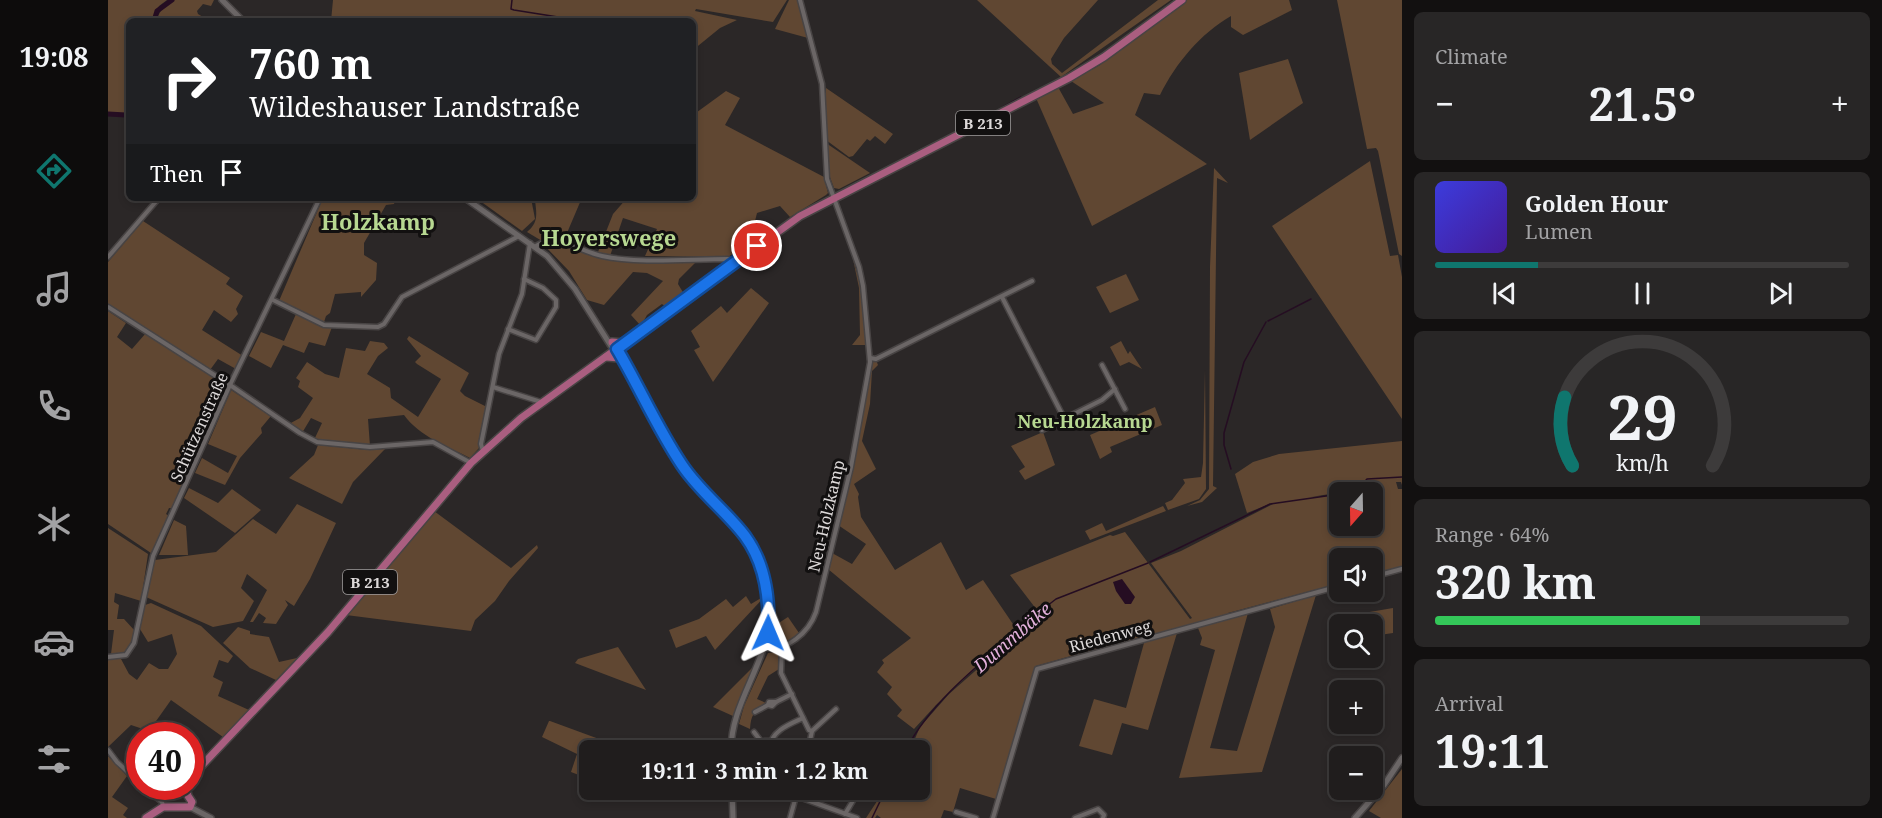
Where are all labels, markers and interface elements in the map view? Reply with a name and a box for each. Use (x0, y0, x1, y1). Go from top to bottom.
text: 760 m (249, 34, 373, 91)
text: 19:08 (19, 38, 89, 75)
icon: right (150, 42, 228, 120)
text: Climate (1435, 43, 1508, 70)
text: 21.5° (1589, 73, 1696, 134)
text: − (1435, 81, 1454, 126)
text: + (1831, 81, 1849, 126)
text: Wildeshauser Landstraße (249, 88, 580, 125)
road number: B 213 (956, 111, 1010, 135)
icon: directions (33, 150, 75, 192)
icon: arrive (215, 156, 248, 189)
text: Then (150, 158, 203, 188)
text: Golden Hour (1525, 188, 1668, 218)
district label: Holzkamp (321, 206, 435, 236)
text: Lumen (1525, 218, 1593, 245)
pin (731, 220, 782, 271)
district label: Hoyerswege (542, 222, 676, 252)
icon: arrive (740, 229, 773, 262)
icon: music (33, 268, 75, 310)
icon: previous (1488, 277, 1521, 310)
icon: pause (1626, 277, 1659, 310)
icon: next (1764, 277, 1797, 310)
street label: Schützenstraße (165, 369, 233, 485)
text: 29 (1607, 373, 1677, 458)
icon: phone (33, 385, 75, 427)
district label: Neu-Holzkamp (1017, 409, 1153, 433)
text: km/h (1616, 448, 1669, 477)
street label: Neu-Holzkamp (802, 458, 850, 574)
north arrow (1329, 482, 1383, 536)
map controls (1329, 482, 1383, 800)
icon: climate (33, 503, 75, 545)
text: Range · 64% (1435, 521, 1549, 548)
button: sound (1329, 548, 1383, 602)
text: 320 km (1435, 551, 1596, 612)
road number: B 213 (343, 570, 397, 594)
water label: Dummbäke (967, 597, 1056, 678)
position arrow (736, 601, 800, 665)
street label: Riedenweg (1067, 614, 1154, 657)
button: search (1329, 614, 1383, 668)
icon: car (33, 621, 75, 663)
button: + (1329, 680, 1383, 734)
text: Arrival (1435, 690, 1503, 717)
text: 19:11 (1435, 720, 1550, 781)
speed limit sign: 40 (126, 722, 204, 800)
icon: filters (33, 738, 75, 780)
button: − (1329, 746, 1383, 800)
text: 19:11 · 3 min · 1.2 km (641, 755, 868, 785)

